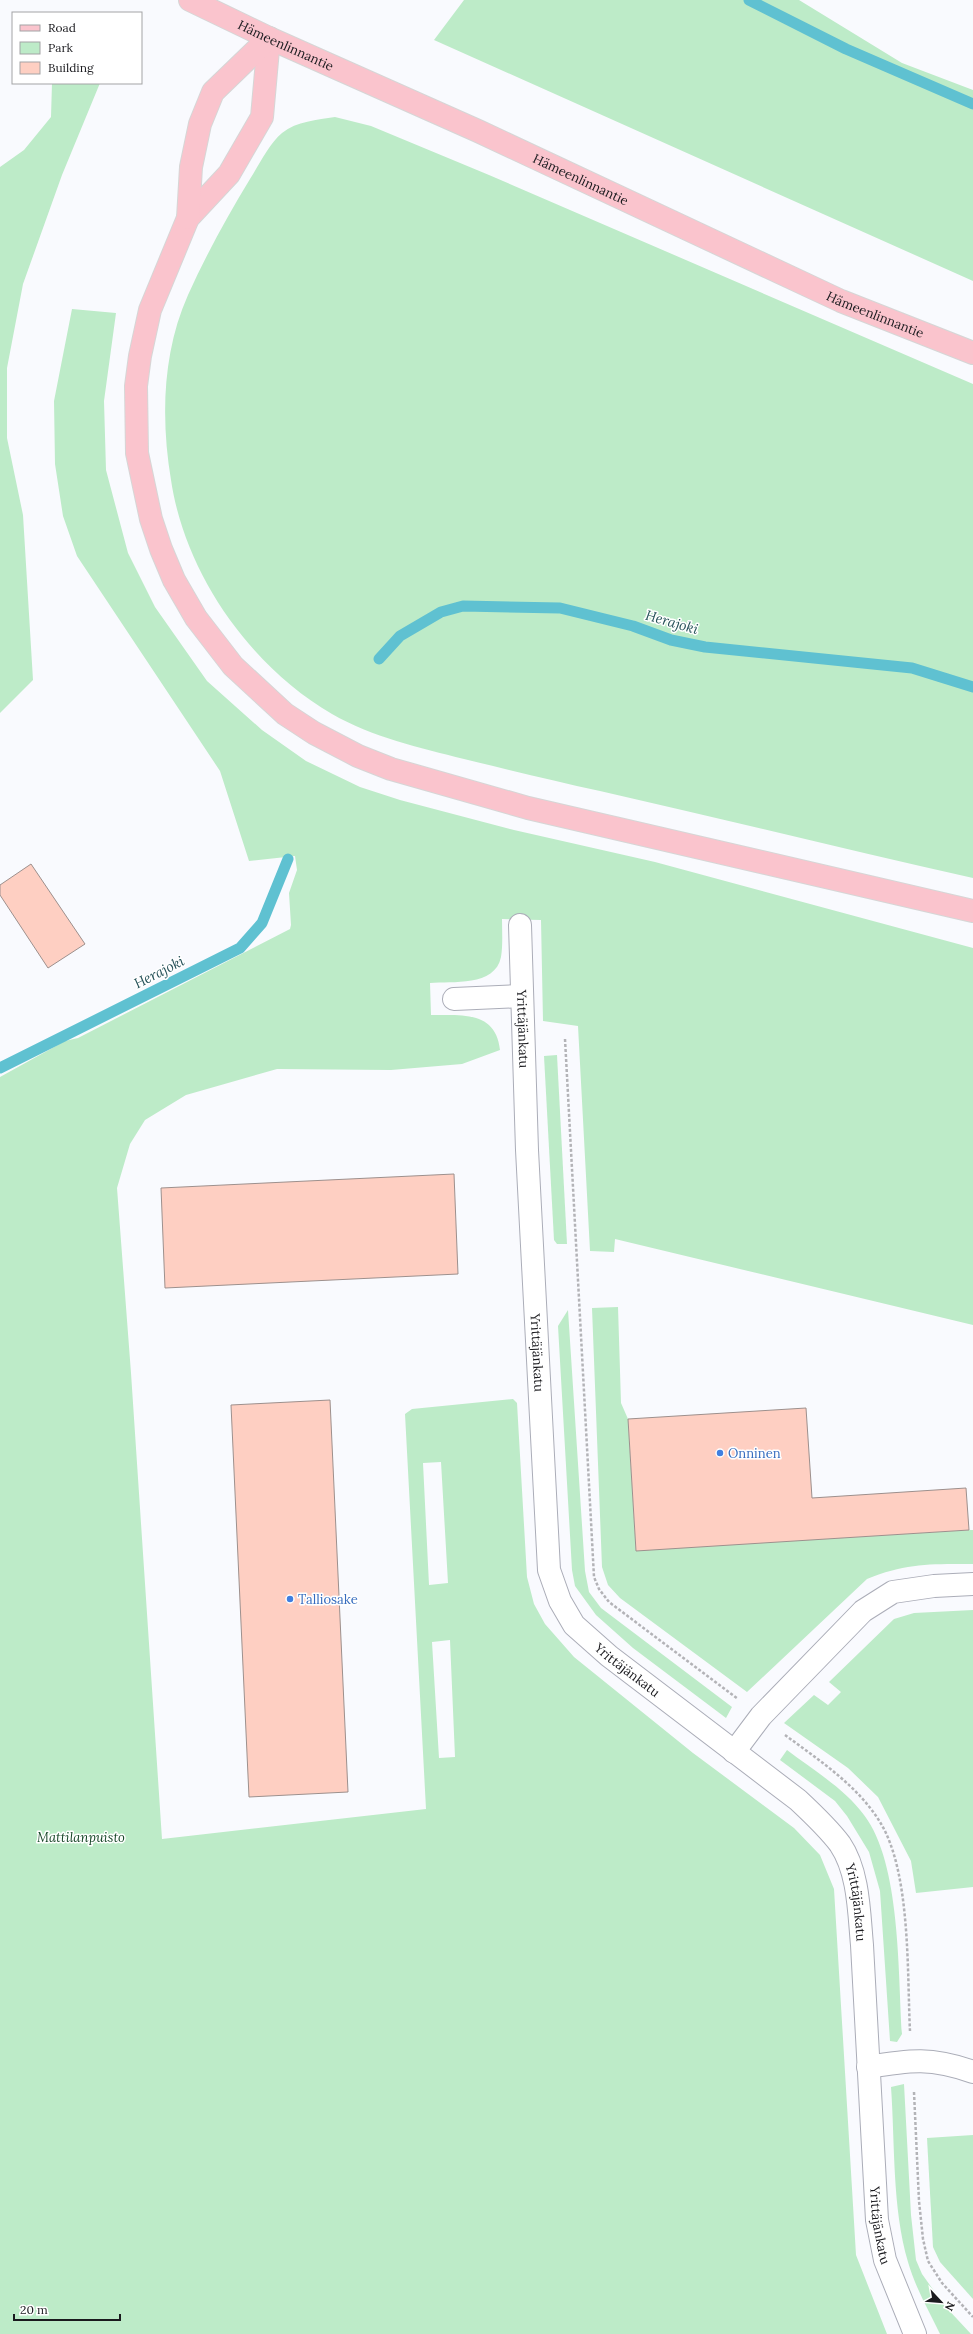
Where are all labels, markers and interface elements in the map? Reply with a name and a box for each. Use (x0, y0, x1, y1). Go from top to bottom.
legend (12, 12, 142, 84)
street label: Hämeenlinnantie (235, 16, 336, 75)
text: Road (48, 20, 76, 35)
text: Park (48, 40, 74, 55)
text: Building (48, 60, 94, 75)
street label: Hämeenlinnantie (530, 150, 631, 209)
street label: Hämeenlinnantie (824, 287, 926, 342)
water label: Herajoki (643, 606, 701, 638)
water label: Herajoki (131, 951, 188, 992)
street label: Yrittäjänkatu (513, 988, 532, 1069)
street label: Yrittäjänkatu (527, 1312, 548, 1393)
place label: Onninen (728, 1445, 781, 1462)
marker: Onninen (715, 1448, 725, 1458)
place label: Talliosake (298, 1591, 358, 1608)
marker: Talliosake (285, 1594, 295, 1604)
street label: Yrittäjänkatu (590, 1639, 663, 1701)
park label: Mattilanpuisto (37, 1829, 125, 1846)
street label: Yrittäjänkatu (841, 1860, 870, 1942)
street label: Yrittäjänkatu (866, 2185, 894, 2267)
north arrow (921, 2282, 961, 2322)
scale bar (14, 2296, 120, 2322)
text: N (942, 2299, 958, 2314)
text: 20 m (20, 2302, 48, 2317)

